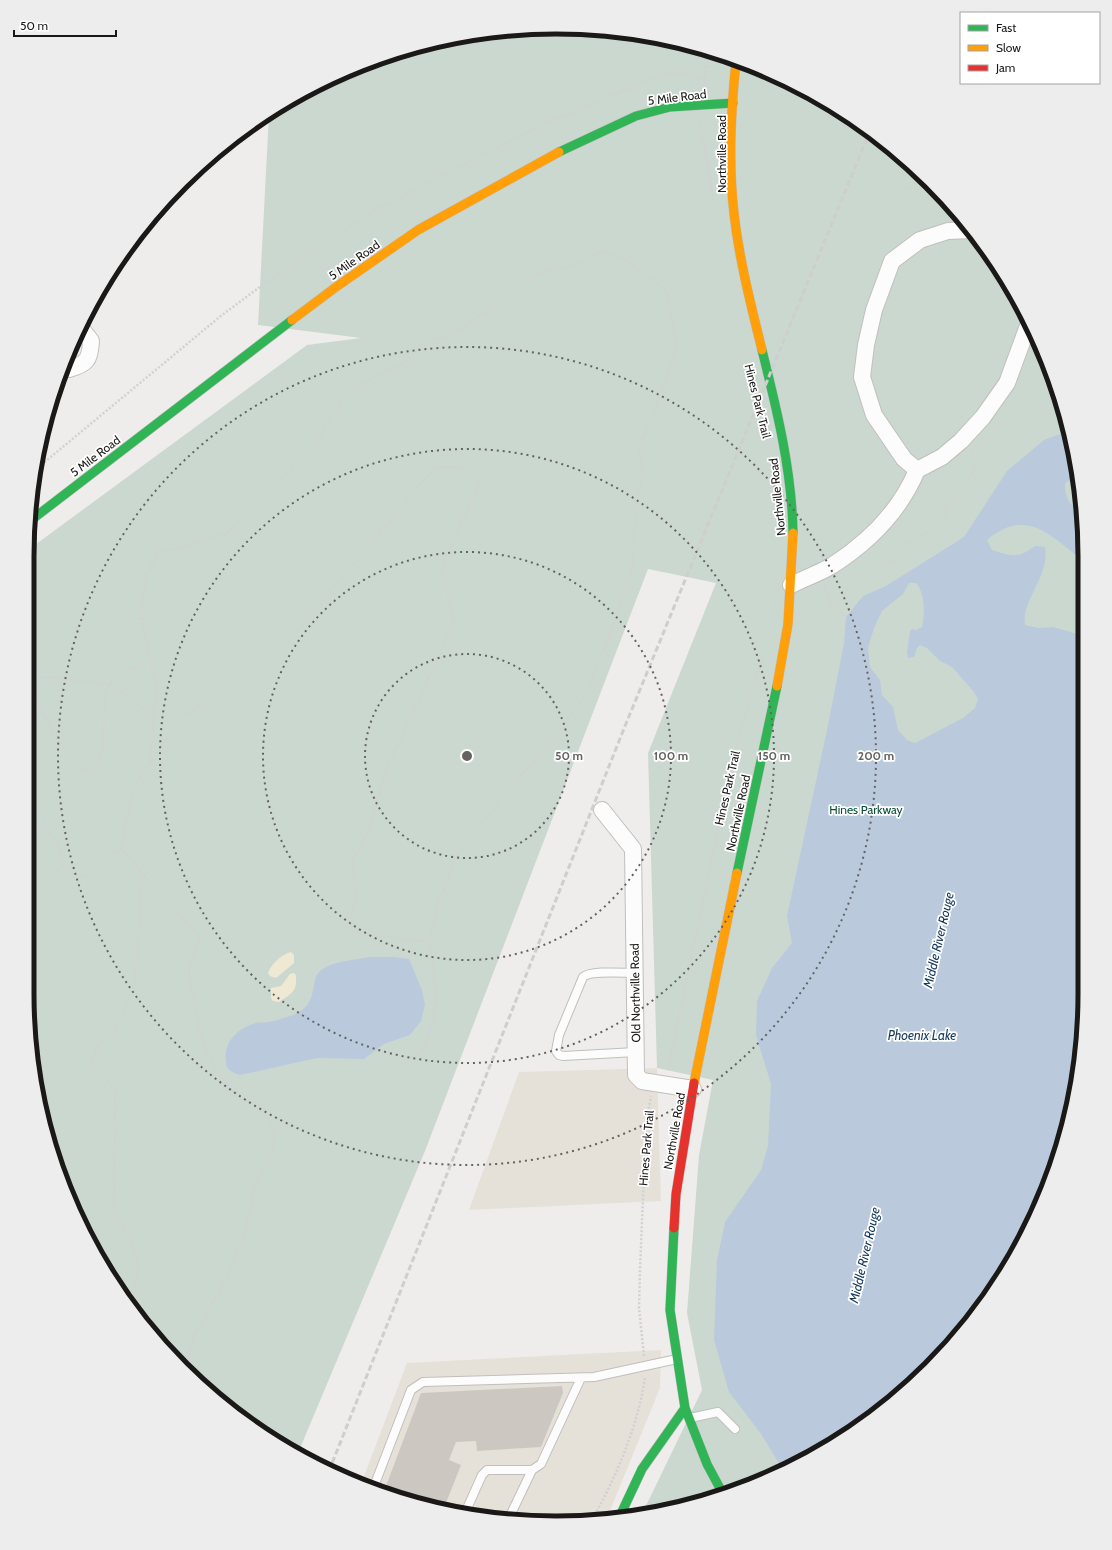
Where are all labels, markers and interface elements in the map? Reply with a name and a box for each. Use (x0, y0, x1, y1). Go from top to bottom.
scale bar (14, 12, 116, 38)
legend (960, 12, 1100, 84)
text: 50 m (20, 18, 48, 33)
text: Fast (996, 20, 1016, 35)
text: Slow (996, 40, 1021, 55)
text: Jam (995, 60, 1015, 75)
street label: 5 Mile Road (647, 86, 707, 108)
street label: Northville Road (714, 115, 729, 193)
street label: 5 Mile Road (326, 237, 382, 283)
street label: Hines Park Trail (742, 362, 775, 440)
street label: 5 Mile Road (67, 432, 123, 480)
street label: Northville Road (765, 457, 789, 537)
text: 50 m (555, 748, 583, 763)
text: 100 m (654, 748, 688, 763)
text: 150 m (758, 748, 790, 763)
text: 200 m (858, 748, 894, 763)
centre of rings (460, 749, 474, 763)
street label: Hines Park Trail (711, 749, 743, 827)
street label: Northville Road (723, 773, 753, 853)
park label: Hines Parkway (829, 802, 903, 817)
water label: Middle River Rouge (919, 890, 957, 990)
street label: Old Northville Road (627, 943, 643, 1043)
water label: Phoenix Lake (888, 1027, 956, 1043)
street label: Northville Road (660, 1091, 688, 1171)
street label: Hines Park Trail (635, 1109, 657, 1186)
water label: Middle River Rouge (845, 1205, 883, 1305)

